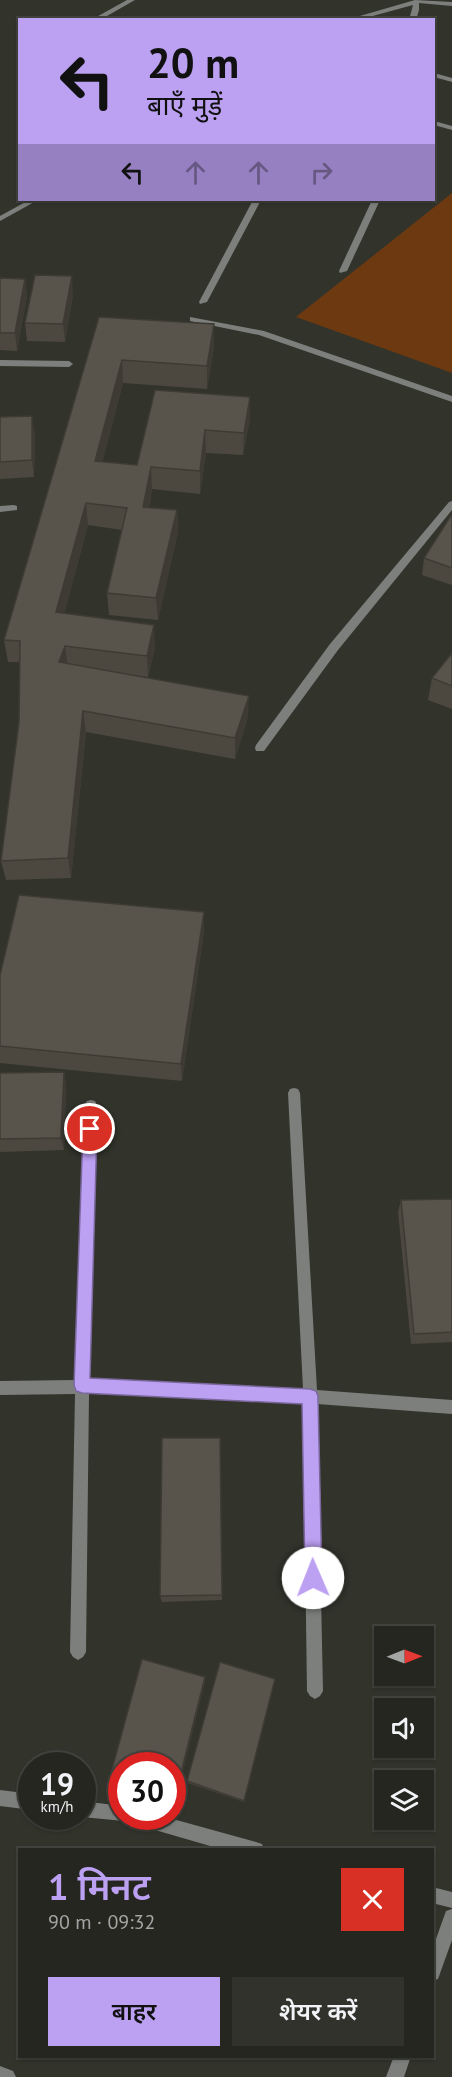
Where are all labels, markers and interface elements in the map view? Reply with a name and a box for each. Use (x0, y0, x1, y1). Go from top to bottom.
text: 20 m (147, 35, 239, 90)
icon: left (48, 42, 126, 120)
text: बाएँ मुड़ें (147, 88, 222, 122)
icon: left (116, 156, 149, 189)
icon: ahead (179, 156, 212, 189)
icon: ahead (242, 156, 275, 189)
icon: right (305, 156, 338, 189)
pin (64, 1103, 115, 1154)
icon: arrive (73, 1112, 106, 1145)
position arrow (281, 1546, 345, 1610)
north arrow (374, 1626, 434, 1686)
map controls (374, 1626, 434, 1830)
button: sound (374, 1698, 434, 1758)
speed limit sign: 30 (108, 1752, 186, 1830)
text: 19 (40, 1764, 74, 1803)
button: layers (374, 1770, 434, 1830)
text: km/h (41, 1797, 73, 1816)
text: 1 मिनट (48, 1863, 151, 1910)
button: close (341, 1868, 404, 1931)
text: 90 m · 09:32 (48, 1909, 155, 1935)
button: बाहर (48, 1977, 220, 2046)
button: शेयर करें (232, 1977, 404, 2046)

